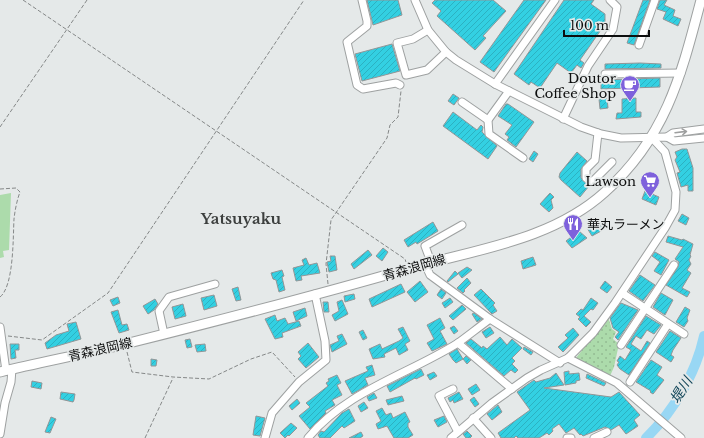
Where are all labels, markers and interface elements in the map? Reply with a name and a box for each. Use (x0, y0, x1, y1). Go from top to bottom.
scale bar (564, 12, 649, 38)
text: 100 m (570, 18, 609, 33)
place label: Doutor Coffee Shop (534, 70, 617, 102)
cafe icon: Doutor Coffee Shop (619, 74, 641, 102)
one-way arrow (674, 128, 687, 135)
supermarket icon: Lawson (639, 170, 661, 198)
place label: Lawson (585, 173, 636, 190)
district label: Yatsuyaku (200, 209, 282, 228)
restaurant icon: 華丸ラーメン (562, 213, 584, 241)
place label: 華丸ラーメン (587, 216, 664, 233)
street label: 青森浪岡線 (381, 250, 448, 285)
street label: 青森浪岡線 (67, 334, 134, 365)
water label: 堤川 (666, 372, 697, 407)

